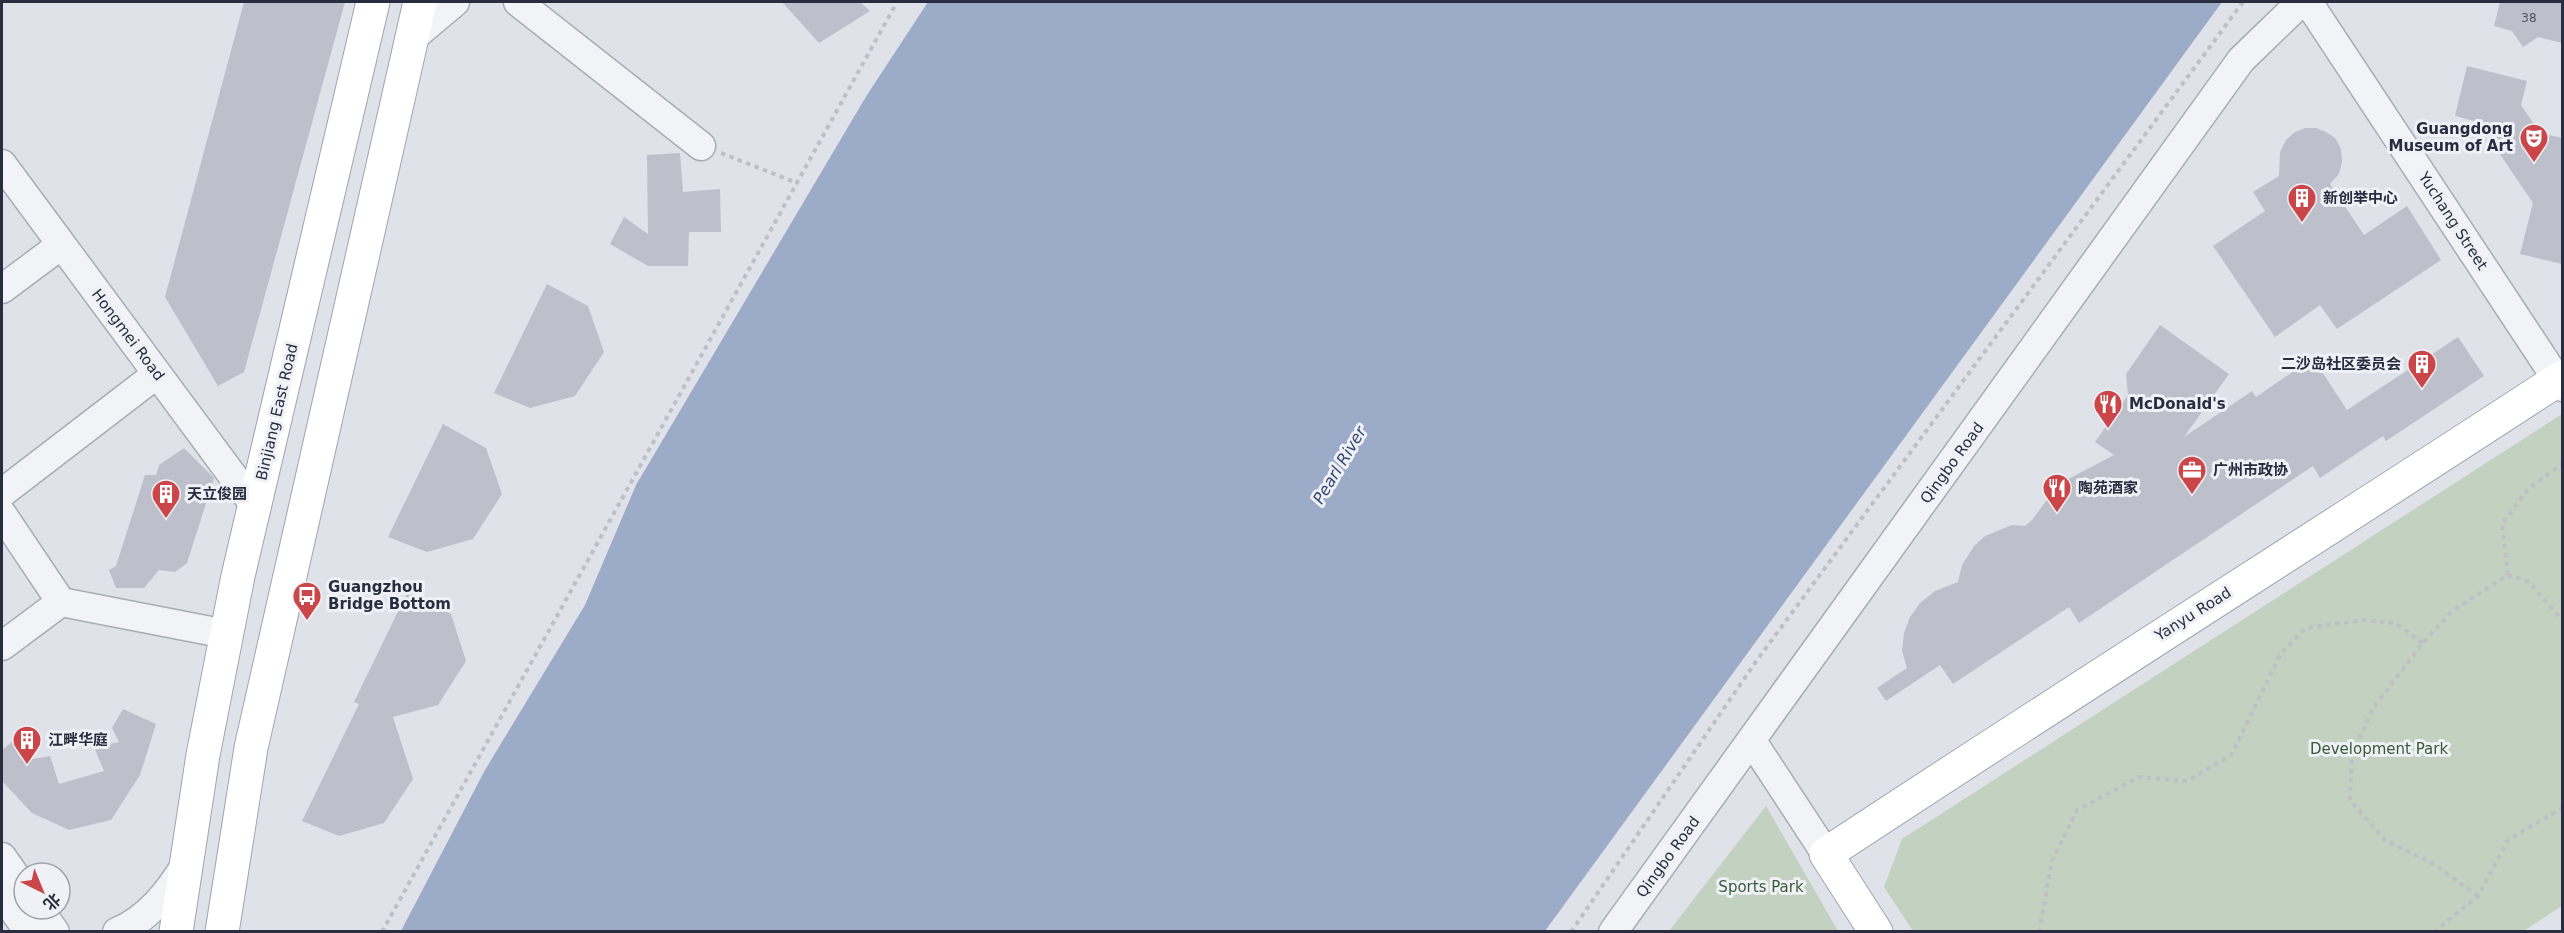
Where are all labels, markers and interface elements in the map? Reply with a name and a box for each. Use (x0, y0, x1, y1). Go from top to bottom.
house number: 38 (2521, 11, 2537, 25)
place label: Guangdong Museum of Art (2389, 120, 2513, 155)
theatre icon: Guangdong Museum of Art (2518, 122, 2550, 164)
street label: Yuchang Street (2414, 168, 2491, 273)
building icon: 新创举中心 (2286, 182, 2318, 224)
place label: 新创举中心 (2323, 189, 2398, 207)
street label: Hongmei Road (88, 286, 168, 384)
street label: Binjiang East Road (252, 342, 302, 482)
building icon: 二沙岛社区委员会 (2406, 348, 2438, 390)
place label: 二沙岛社区委员会 (2281, 355, 2401, 373)
restaurant icon: McDonald's (2092, 388, 2124, 430)
place label: McDonald's (2129, 395, 2226, 413)
street label: Qingbo Road (1916, 419, 1988, 507)
water label: Pearl River (1309, 422, 1371, 507)
office icon: 广州市政协 (2176, 454, 2208, 496)
place label: 广州市政协 (2213, 461, 2288, 479)
restaurant icon: 陶苑酒家 (2041, 472, 2073, 514)
building icon: 天立俊园 (150, 478, 182, 520)
place label: 陶苑酒家 (2078, 479, 2138, 497)
place label: 天立俊园 (187, 485, 247, 503)
place label: Guangzhou Bridge Bottom (328, 578, 451, 613)
bus stop icon: Guangzhou Bridge Bottom (291, 580, 323, 622)
street label: Yanyu Road (2151, 583, 2234, 645)
building icon: 江畔华庭 (11, 724, 43, 766)
place label: 江畔华庭 (48, 731, 108, 749)
park label: Development Park (2310, 740, 2448, 758)
street label: Qingbo Road (1632, 813, 1704, 901)
north arrow (12, 861, 72, 921)
park label: Sports Park (1718, 878, 1804, 896)
text: 北 (40, 889, 64, 914)

